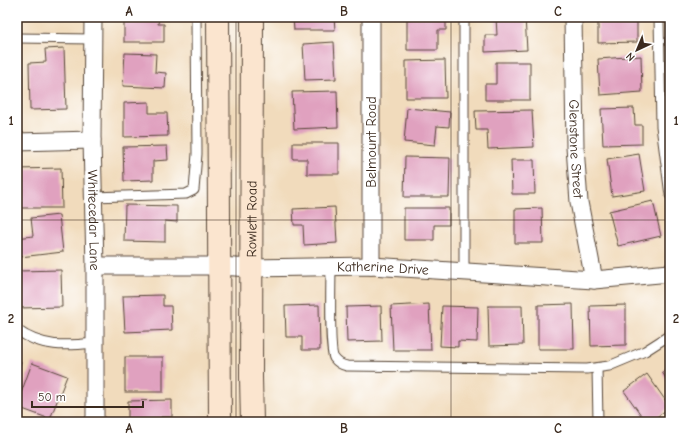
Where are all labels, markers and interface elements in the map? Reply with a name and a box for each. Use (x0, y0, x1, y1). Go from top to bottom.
text: A (125, 4, 133, 19)
text: B (340, 4, 348, 19)
text: C (554, 4, 562, 19)
north arrow (617, 30, 657, 70)
text: N (623, 50, 638, 64)
street label: Belmount Road (363, 96, 380, 188)
street label: Glenstone Street (565, 99, 587, 200)
text: 1 (8, 113, 14, 128)
text: 1 (673, 113, 679, 128)
street label: Whitecedar Lane (84, 169, 103, 270)
street label: Rowlett Road (243, 181, 261, 257)
street label: Katherine Drive (337, 258, 429, 279)
text: 2 (8, 311, 14, 326)
text: 2 (673, 311, 679, 326)
scale bar (32, 383, 143, 409)
text: 50 m (38, 390, 66, 404)
text: A (125, 421, 133, 436)
text: B (340, 421, 348, 436)
text: C (554, 421, 562, 436)

